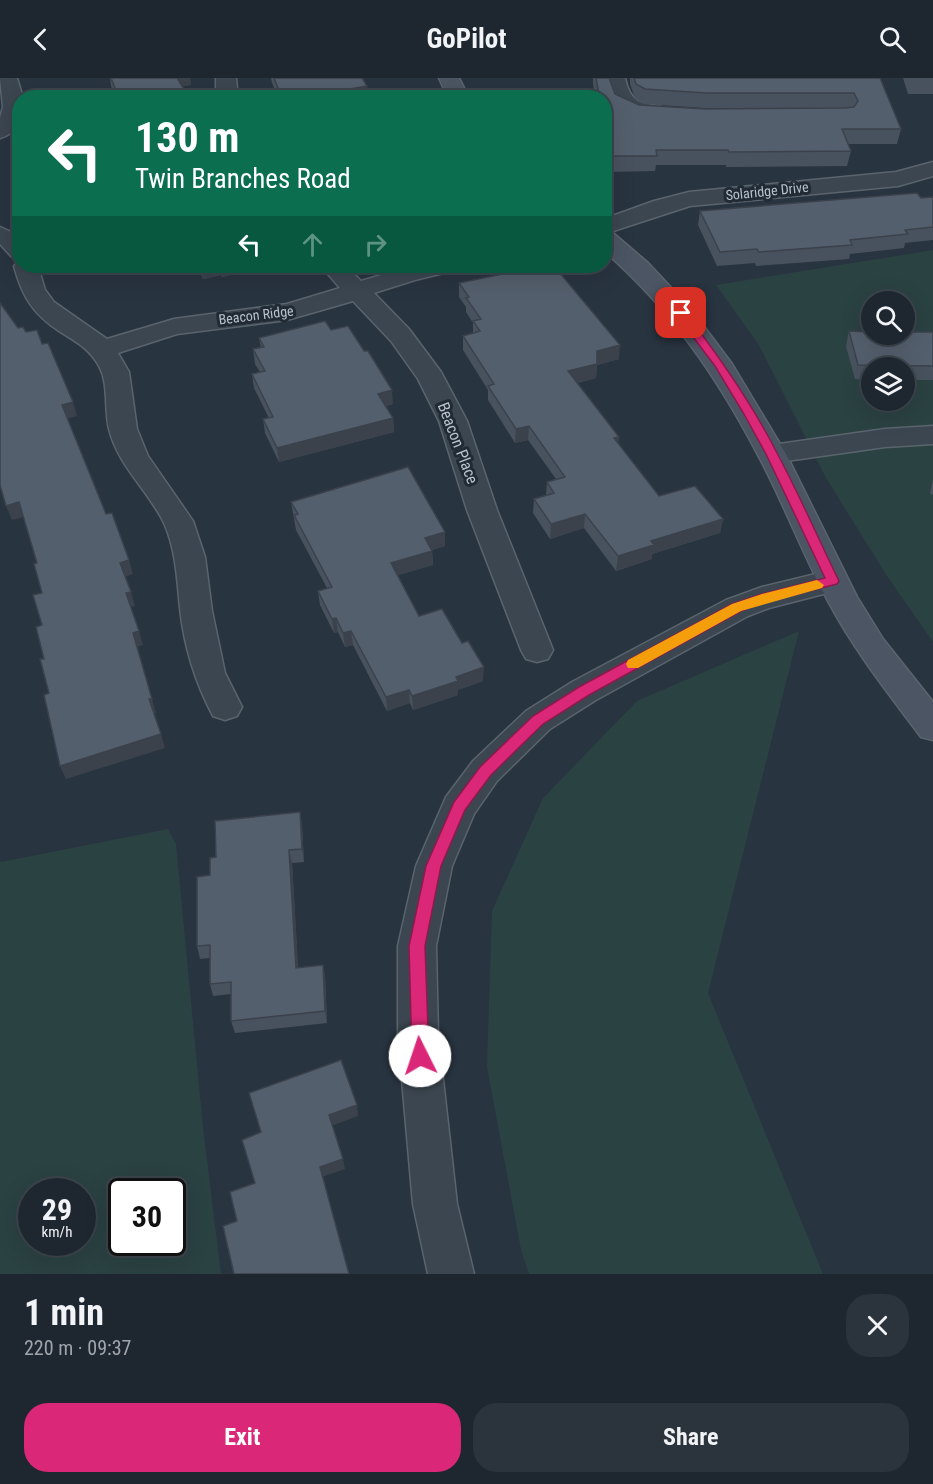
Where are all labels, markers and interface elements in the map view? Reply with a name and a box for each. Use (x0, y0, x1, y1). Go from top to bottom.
icon: back (24, 23, 57, 56)
text: GoPilot (427, 23, 506, 55)
icon: search (876, 23, 909, 56)
text: 130 m (135, 113, 240, 162)
icon: left (36, 114, 114, 192)
text: Twin Branches Road (135, 163, 351, 195)
street label: Solaridge Drive (725, 179, 810, 203)
icon: left (233, 228, 266, 261)
icon: ahead (296, 228, 329, 261)
icon: right (359, 228, 392, 261)
pin (655, 287, 706, 338)
map controls (861, 291, 915, 411)
button: search (861, 291, 915, 345)
icon: arrive (664, 296, 697, 329)
street label: Beacon Ridge (218, 302, 295, 328)
button: layers (861, 357, 915, 411)
street label: Beacon Place (434, 400, 482, 486)
position arrow (388, 1024, 452, 1088)
speed limit sign: 30 (108, 1178, 186, 1256)
text: 29 (42, 1192, 72, 1227)
text: km/h (42, 1223, 72, 1241)
text: 1 min (24, 1292, 104, 1334)
button: close (846, 1294, 909, 1357)
text: 220 m · 09:37 (24, 1336, 131, 1360)
button: Exit (24, 1403, 461, 1472)
button: Share (473, 1403, 909, 1472)

